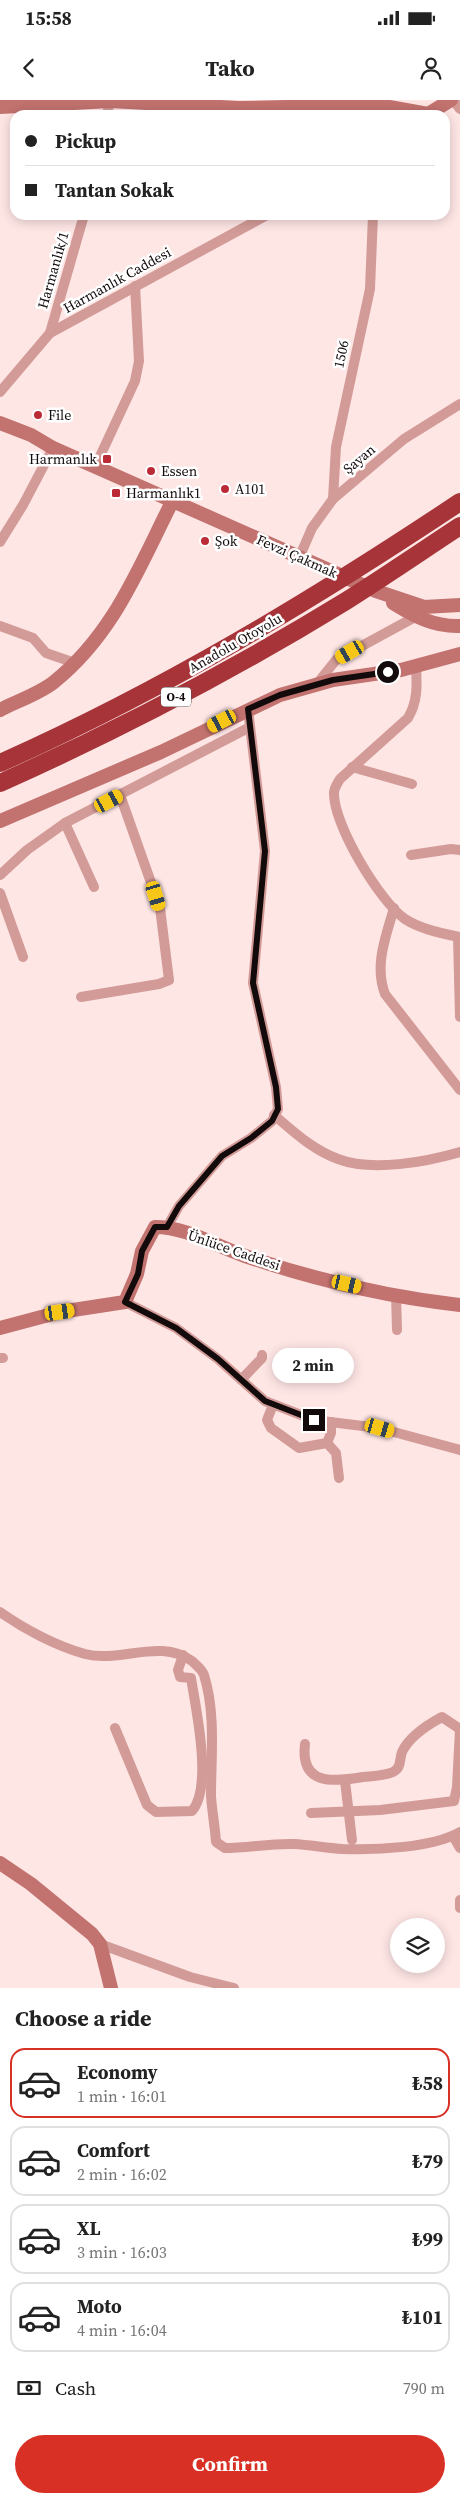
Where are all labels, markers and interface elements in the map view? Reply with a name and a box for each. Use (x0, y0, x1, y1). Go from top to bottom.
text: 15:58 (25, 5, 72, 31)
text: Tako (205, 53, 255, 83)
icon: back (15, 54, 43, 82)
icon: person (417, 54, 445, 82)
text: Pickup (55, 128, 116, 154)
text: Tantan Sokak (55, 177, 174, 203)
street label: Harmanlık/1 (32, 229, 74, 311)
street label: Harmanlık Caddesi (60, 242, 174, 318)
street label: 1506 (328, 338, 354, 370)
place label: File (48, 405, 71, 425)
marker: File (32, 409, 44, 421)
street label: Şayan (339, 439, 380, 478)
place label: Harmanlık (29, 449, 97, 469)
marker: Harmanlık (101, 453, 113, 465)
place label: Essen (161, 461, 198, 481)
marker: Essen (145, 465, 157, 477)
place label: A101 (235, 479, 265, 499)
place label: Harmanlık1 (126, 483, 201, 503)
marker: A101 (219, 483, 231, 495)
marker: Harmanlık1 (110, 487, 122, 499)
street label: Fevzi Çakmak (253, 529, 341, 583)
place label: Şok (215, 531, 238, 551)
marker: Şok (199, 535, 211, 547)
street label: Anadolu Otoyolu (185, 608, 285, 678)
car (333, 638, 366, 666)
route start (377, 661, 399, 683)
road number: O-4 (161, 688, 191, 706)
car (205, 708, 238, 734)
car (92, 787, 125, 815)
car (144, 879, 167, 913)
street label: Ünlüce Caddesi (185, 1225, 283, 1275)
car (330, 1273, 363, 1295)
car (44, 1302, 75, 1322)
callout: 2 min (273, 1348, 355, 1382)
text: 2 min (292, 1354, 334, 1376)
route end (303, 1409, 325, 1431)
car (363, 1417, 396, 1439)
map controls (390, 1918, 445, 1973)
button: layers (390, 1918, 445, 1973)
text: Choose a ride (15, 2003, 152, 2033)
text: Economy (77, 2059, 158, 2085)
icon: car (17, 2061, 62, 2106)
text: ₺58 (412, 2070, 443, 2096)
text: 1 min · 16:01 (77, 2085, 167, 2107)
text: Comfort (77, 2137, 150, 2163)
icon: car (17, 2139, 62, 2184)
text: ₺79 (412, 2148, 443, 2174)
text: 2 min · 16:02 (77, 2163, 167, 2185)
text: XL (77, 2215, 100, 2241)
icon: car (17, 2217, 62, 2262)
text: ₺99 (412, 2226, 443, 2252)
text: 3 min · 16:03 (77, 2241, 167, 2263)
text: Moto (77, 2293, 122, 2319)
icon: car (17, 2295, 62, 2340)
text: ₺101 (402, 2304, 443, 2330)
text: 4 min · 16:04 (77, 2319, 167, 2341)
icon: cash (15, 2374, 43, 2402)
text: Cash (55, 2375, 96, 2401)
text: 790 m (403, 2377, 445, 2399)
button: Confirm (15, 2435, 445, 2493)

